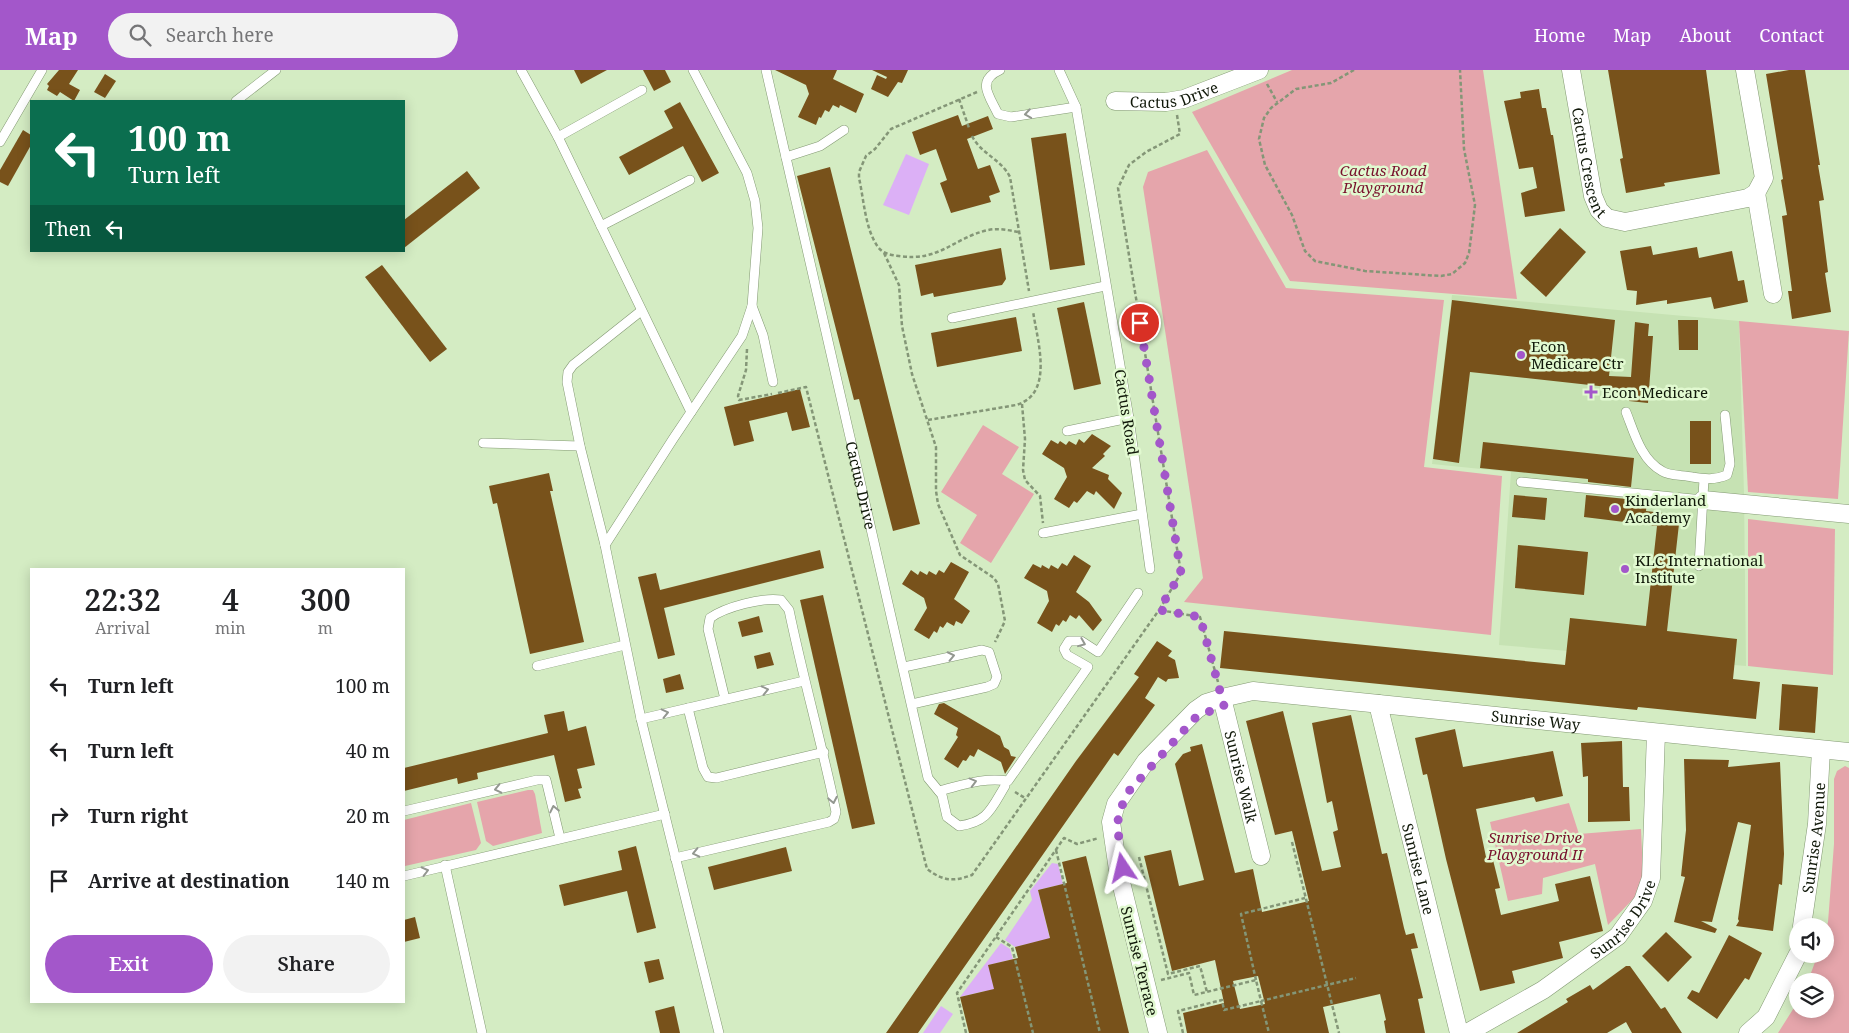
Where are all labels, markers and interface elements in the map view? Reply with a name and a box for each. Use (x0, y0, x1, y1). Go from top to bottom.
search box (108, 13, 458, 58)
text: Map (25, 19, 78, 52)
icon: search (126, 21, 154, 49)
text: Search here (166, 22, 274, 48)
text: Home (1534, 23, 1585, 47)
text: Map (1613, 23, 1651, 47)
text: About (1679, 23, 1731, 47)
text: Contact (1759, 23, 1824, 47)
street label: Cactus Drive (1130, 77, 1221, 112)
street label: Cactus Crescent (1568, 106, 1611, 222)
one-way arrow (1023, 108, 1031, 119)
text: 100 m (128, 114, 231, 161)
icon: left (45, 120, 110, 185)
text: Turn left (128, 159, 220, 189)
park label: Cactus Road Playground (1340, 160, 1427, 197)
icon: left (101, 215, 129, 243)
text: Then (45, 216, 91, 242)
pin (1119, 302, 1161, 344)
icon: arrive (1126, 309, 1154, 337)
place label: Econ Medicare Ctr (1531, 336, 1623, 373)
marker: Econ Medicare Ctr (1515, 349, 1527, 361)
street label: Cactus Road (1110, 368, 1144, 456)
place label: Econ Medicare (1602, 382, 1708, 402)
marker: Econ Medicare (1584, 385, 1598, 399)
street label: Cactus Drive (841, 439, 881, 531)
place label: Kinderland Academy (1625, 490, 1706, 527)
marker: Kinderland Academy (1609, 503, 1621, 515)
place label: KLC International Institute (1635, 550, 1763, 587)
marker: KLC International Institute (1619, 563, 1631, 575)
text: 22:32 (84, 579, 161, 620)
text: 4 (222, 579, 239, 620)
text: 300 (300, 579, 351, 620)
text: Arrival (95, 617, 150, 639)
text: min (215, 617, 246, 639)
text: m (318, 617, 333, 639)
one-way arrow (1077, 637, 1086, 647)
one-way arrow (947, 651, 956, 662)
icon: left (45, 672, 73, 700)
text: Turn left (88, 673, 174, 699)
text: 100 m (335, 673, 390, 699)
one-way arrow (760, 685, 769, 696)
street label: Sunrise Way (1490, 705, 1582, 734)
one-way arrow (660, 708, 669, 719)
street label: Sunrise Walk (1220, 728, 1262, 825)
icon: left (45, 737, 73, 765)
text: Turn left (88, 738, 174, 764)
text: 40 m (346, 738, 390, 764)
one-way arrow (969, 777, 978, 788)
street label: Sunrise Avenue (1797, 782, 1829, 895)
one-way arrow (494, 783, 503, 794)
one-way arrow (828, 795, 838, 804)
icon: right (45, 802, 73, 830)
text: Turn right (88, 803, 188, 829)
text: 20 m (346, 803, 390, 829)
one-way arrow (549, 805, 560, 813)
street label: Sunrise Lane (1398, 821, 1440, 917)
park label: Sunrise Drive Playground II (1486, 827, 1584, 864)
position arrow (1096, 841, 1148, 893)
one-way arrow (691, 847, 700, 858)
one-way arrow (420, 866, 429, 877)
icon: arrive (45, 867, 73, 895)
text: Arrive at destination (88, 868, 290, 894)
text: 140 m (335, 868, 390, 894)
street label: Sunrise Drive (1586, 877, 1660, 963)
street label: Sunrise Terrace (1117, 904, 1163, 1018)
map controls (1789, 918, 1834, 1018)
button: sound (1789, 918, 1834, 963)
button: Exit (45, 935, 213, 993)
button: Share (223, 935, 390, 993)
button: layers (1789, 973, 1834, 1018)

